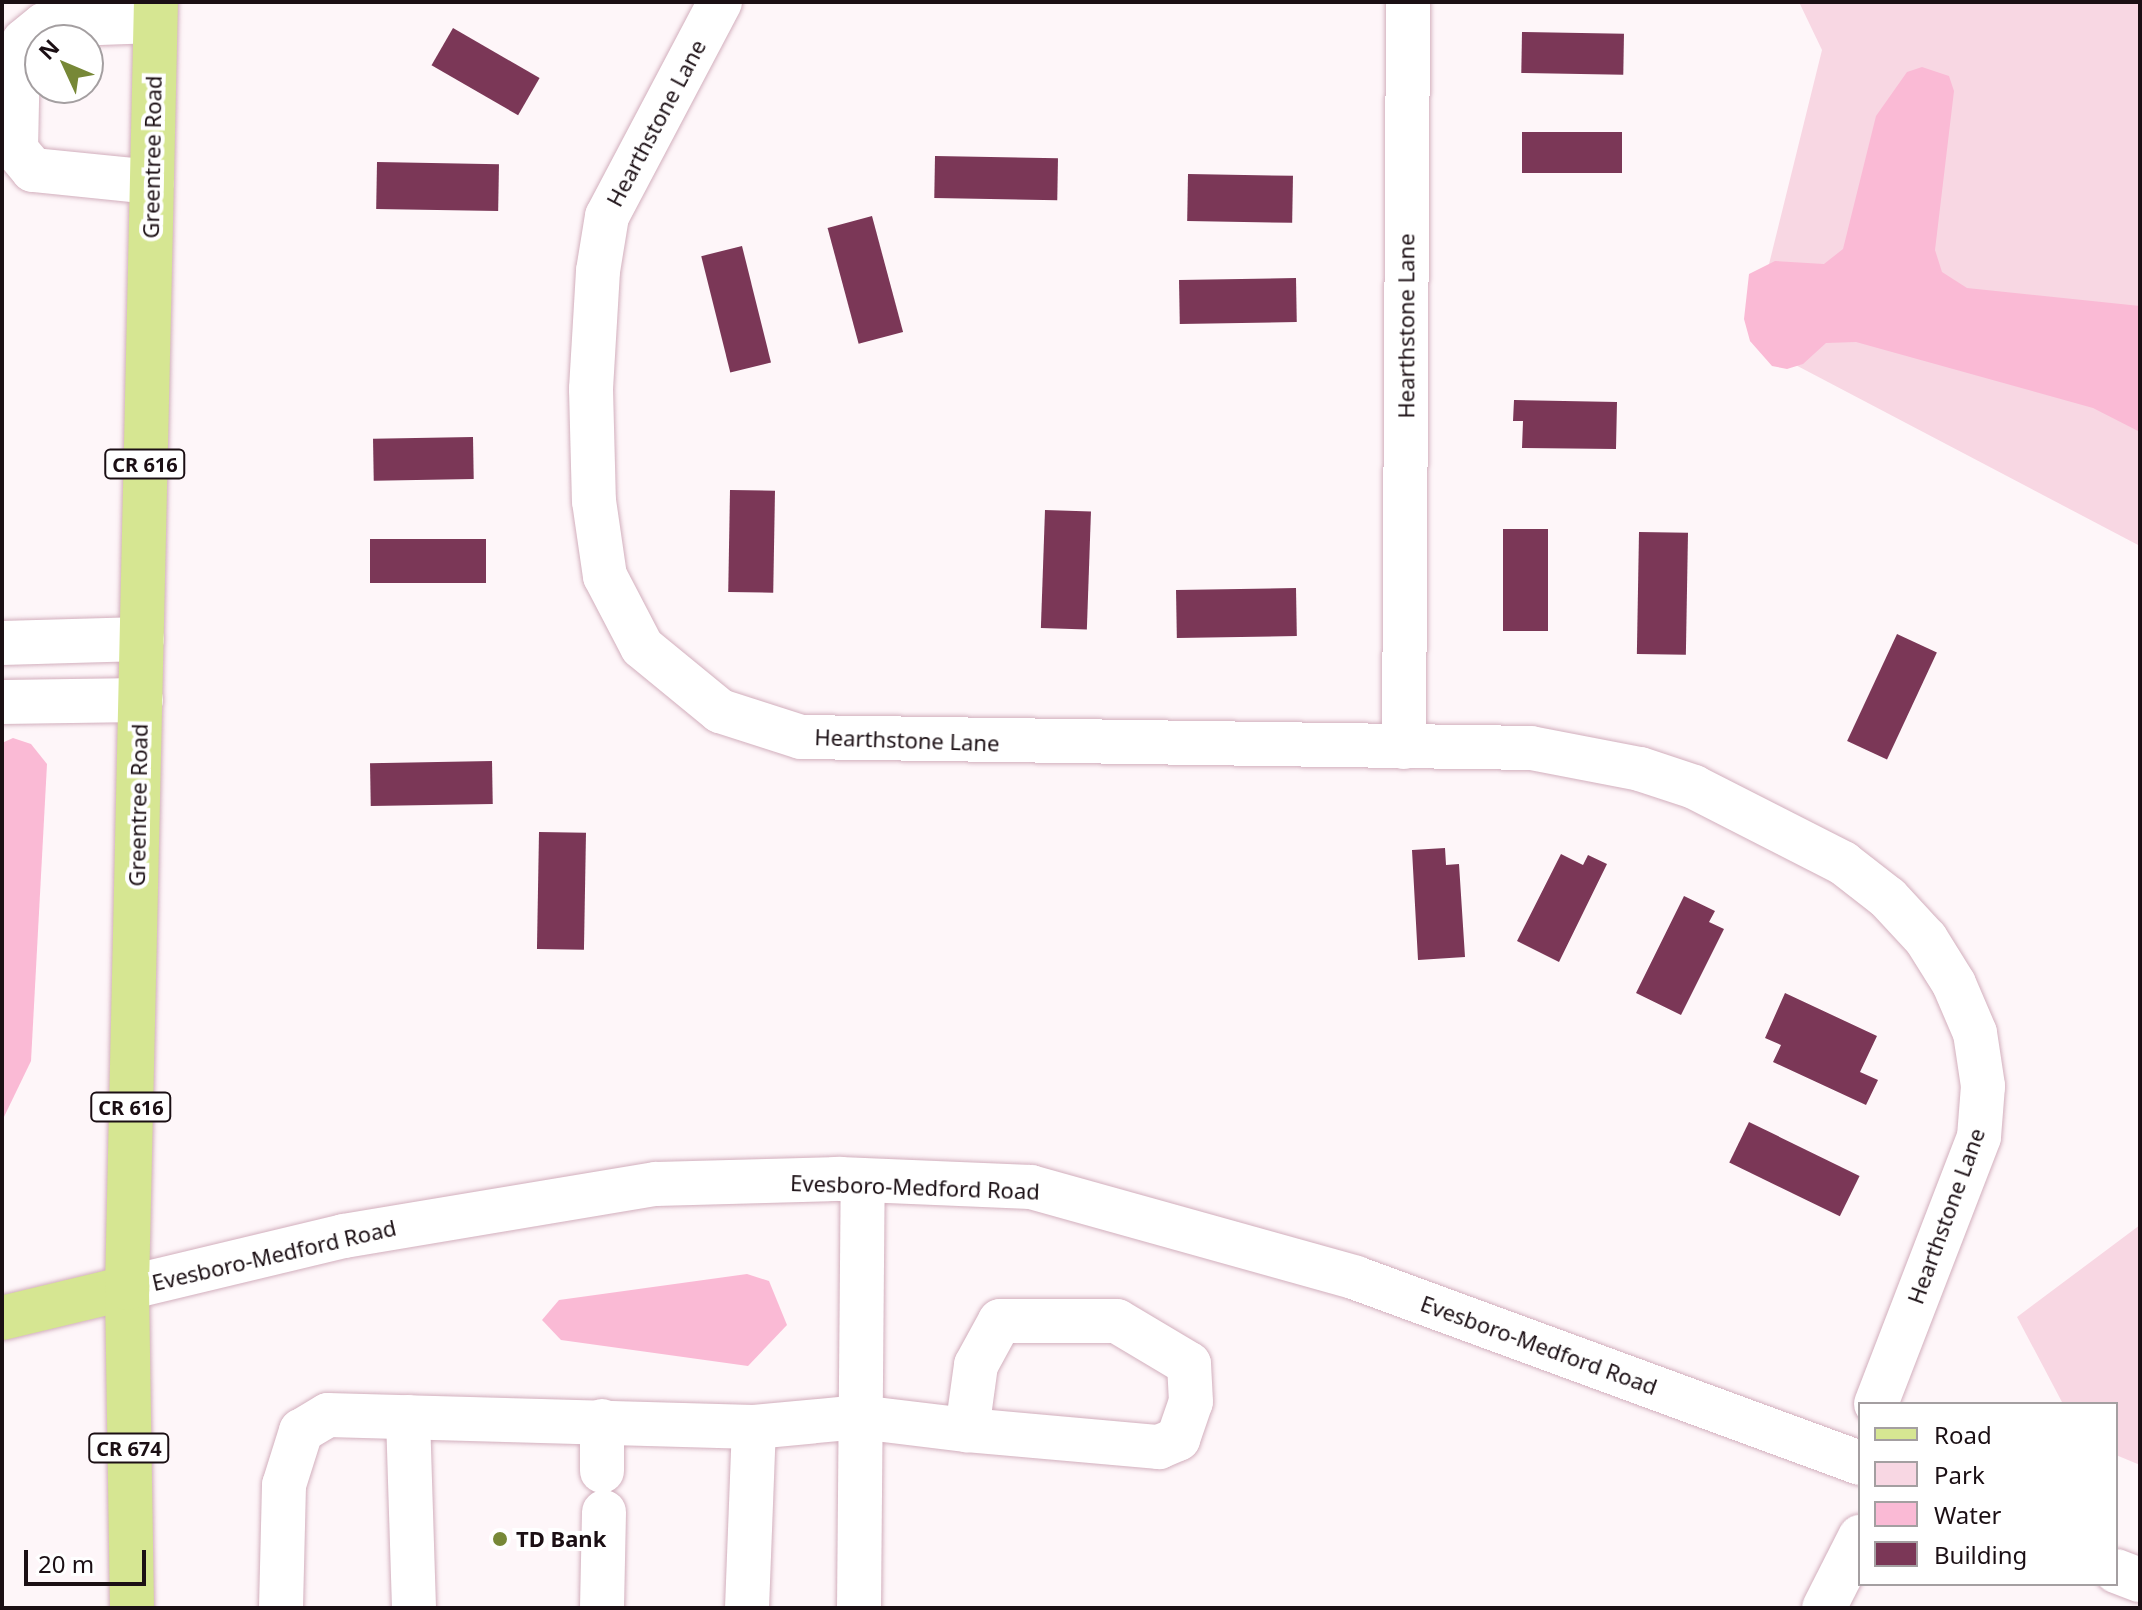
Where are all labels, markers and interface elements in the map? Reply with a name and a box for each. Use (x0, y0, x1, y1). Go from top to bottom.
north arrow (24, 24, 104, 104)
text: N (31, 32, 65, 66)
street label: Hearthstone Lane (601, 35, 711, 211)
street label: Greentree Road (137, 75, 167, 239)
street label: Hearthstone Lane (1393, 233, 1419, 419)
road number: CR 616 (103, 448, 187, 480)
street label: Greentree Road (123, 723, 153, 887)
street label: Hearthstone Lane (814, 724, 1000, 756)
road number: CR 616 (89, 1091, 173, 1123)
street label: Hearthstone Lane (1902, 1125, 1990, 1307)
street label: Evesboro-Medford Road (790, 1169, 1040, 1205)
street label: Evesboro-Medford Road (149, 1214, 399, 1296)
street label: Evesboro-Medford Road (1417, 1290, 1661, 1400)
legend (1858, 1402, 2118, 1586)
text: Road (1934, 1418, 1992, 1451)
road number: CR 674 (87, 1432, 171, 1464)
text: Park (1934, 1458, 1985, 1491)
text: Water (1934, 1498, 2001, 1531)
place label: TD Bank (516, 1526, 606, 1552)
marker: TD Bank (491, 1530, 509, 1548)
scale bar (28, 1534, 150, 1584)
text: Building (1934, 1538, 2027, 1571)
text: 20 m (38, 1547, 94, 1580)

